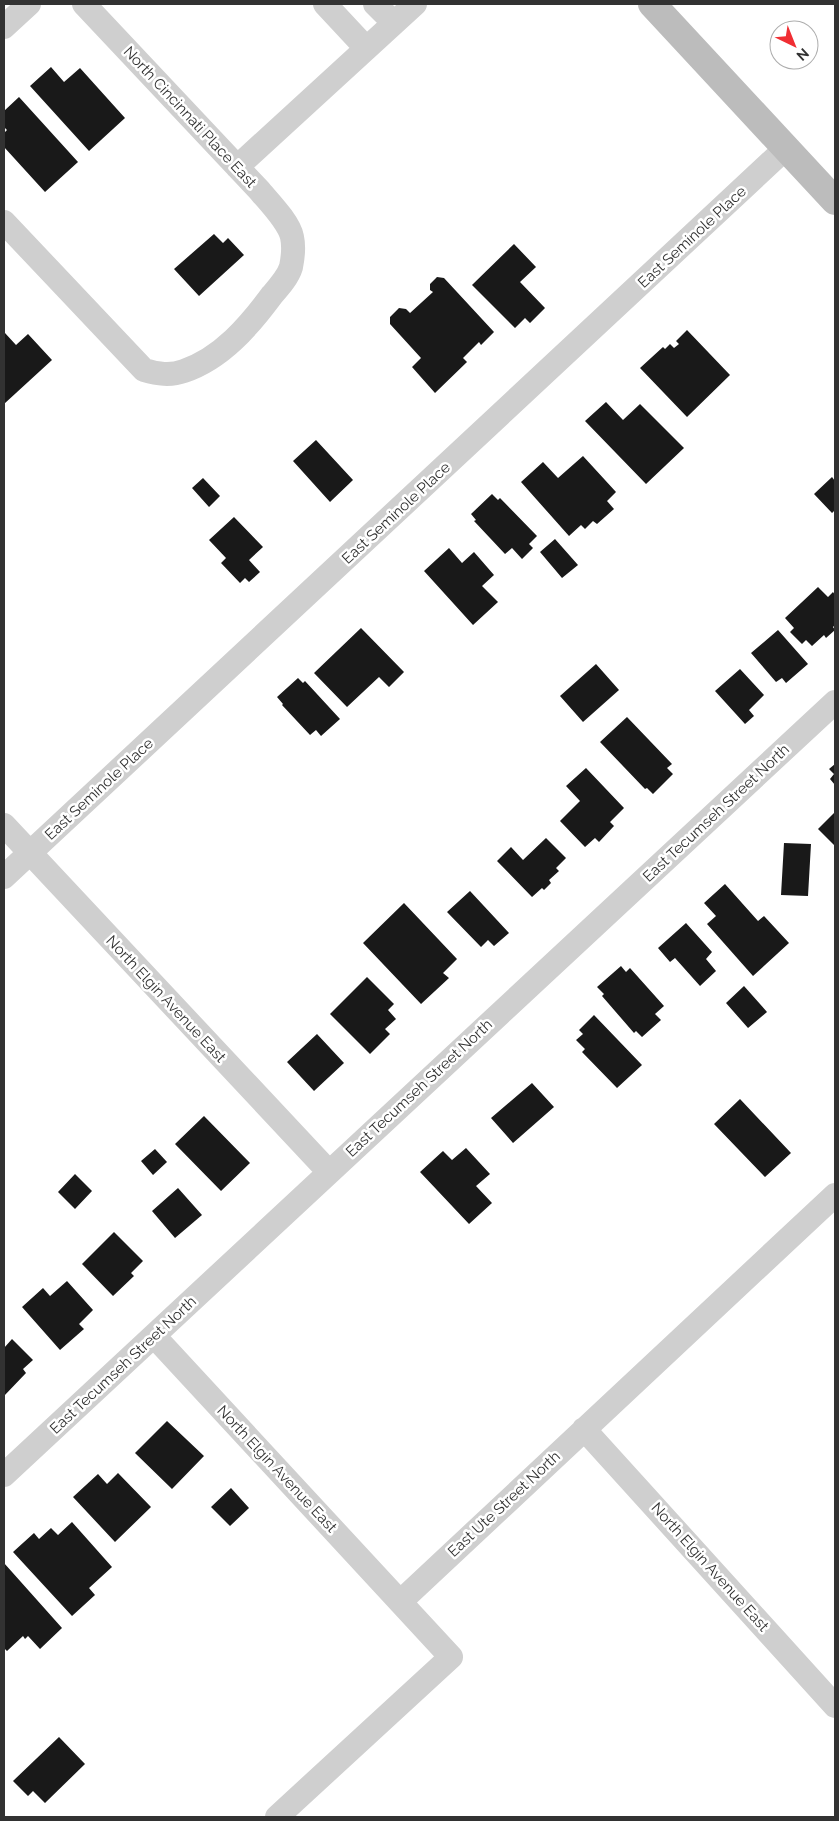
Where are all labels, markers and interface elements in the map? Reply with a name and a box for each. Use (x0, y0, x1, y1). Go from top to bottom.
north arrow (769, 20, 819, 70)
street label: North Cincinnati Place East (120, 43, 260, 191)
text: N (794, 45, 812, 64)
street label: East Seminole Place (634, 182, 750, 292)
street label: East Seminole Place (338, 458, 454, 568)
street label: East Seminole Place (41, 734, 157, 844)
street label: East Tecumseh Street North (639, 740, 793, 886)
street label: North Elgin Avenue East (102, 932, 230, 1066)
street label: East Tecumseh Street North (342, 1015, 496, 1161)
street label: East Tecumseh Street North (46, 1292, 200, 1438)
street label: North Elgin Avenue East (213, 1402, 341, 1536)
street label: East Ute Street North (444, 1447, 564, 1561)
street label: North Elgin Avenue East (647, 1499, 773, 1635)

